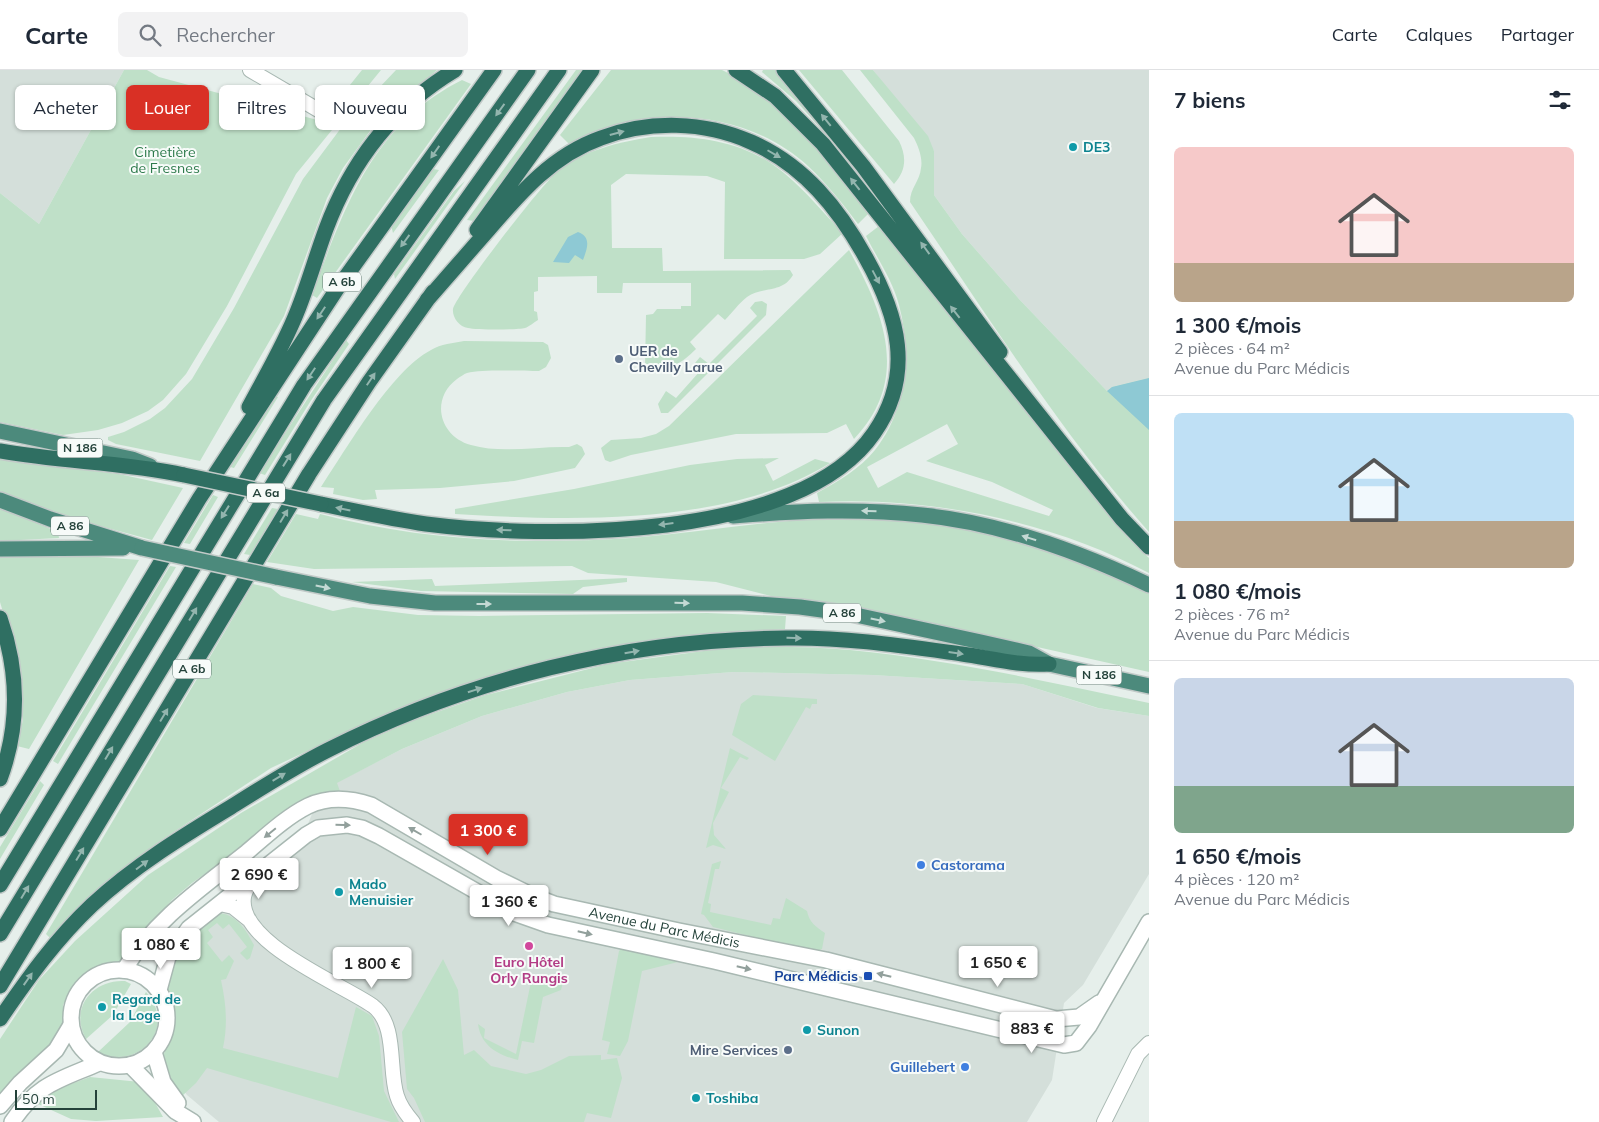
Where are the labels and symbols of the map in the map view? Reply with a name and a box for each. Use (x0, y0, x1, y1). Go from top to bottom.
one-way arrow (495, 103, 505, 116)
one-way arrow (821, 113, 832, 126)
one-way arrow (610, 129, 625, 137)
place label: DE3 (1083, 138, 1110, 156)
marker: DE3 (1067, 141, 1079, 153)
park label: Cimetière de Fresnes (130, 143, 200, 177)
one-way arrow (430, 145, 440, 159)
one-way arrow (767, 150, 780, 159)
one-way arrow (849, 178, 860, 191)
one-way arrow (400, 235, 410, 248)
one-way arrow (920, 241, 930, 255)
one-way arrow (872, 270, 881, 284)
road number: A 6b (323, 272, 361, 292)
one-way arrow (950, 305, 961, 318)
one-way arrow (316, 307, 326, 320)
place label: UER de Chevilly Larue (629, 342, 723, 376)
marker: UER de Chevilly Larue (613, 353, 625, 365)
one-way arrow (307, 367, 316, 381)
one-way arrow (366, 372, 376, 386)
road number: N 186 (58, 438, 102, 458)
one-way arrow (282, 454, 291, 467)
road number: A 6a (247, 483, 285, 502)
one-way arrow (335, 505, 351, 513)
one-way arrow (221, 506, 230, 519)
one-way arrow (861, 507, 877, 515)
one-way arrow (279, 510, 288, 523)
road number: A 86 (51, 516, 89, 536)
one-way arrow (658, 520, 674, 528)
one-way arrow (496, 525, 512, 533)
one-way arrow (1021, 533, 1036, 541)
one-way arrow (316, 583, 332, 591)
one-way arrow (674, 599, 690, 607)
one-way arrow (477, 600, 493, 608)
road number: A 86 (823, 604, 861, 622)
one-way arrow (188, 607, 197, 620)
one-way arrow (871, 616, 886, 624)
one-way arrow (786, 634, 802, 642)
one-way arrow (625, 647, 641, 655)
one-way arrow (948, 650, 964, 658)
road number: A 6b (173, 660, 211, 678)
road number: N 186 (1076, 666, 1122, 684)
one-way arrow (467, 686, 482, 693)
one-way arrow (159, 709, 168, 722)
one-way arrow (104, 746, 113, 759)
one-way arrow (273, 773, 286, 782)
pin: 1 300 € (442, 814, 534, 856)
one-way arrow (335, 822, 351, 830)
one-way arrow (264, 827, 277, 838)
one-way arrow (408, 827, 423, 835)
one-way arrow (75, 848, 84, 861)
place label: Castorama (931, 856, 1005, 874)
pin: 2 690 € (213, 858, 305, 900)
one-way arrow (135, 859, 148, 870)
marker: Castorama (915, 859, 927, 871)
place label: Mado Menuisier (349, 875, 414, 909)
pin: 1 360 € (463, 884, 555, 927)
one-way arrow (21, 886, 30, 899)
marker: Mado Menuisier (333, 886, 345, 898)
street label: Avenue du Parc Médicis (587, 903, 742, 952)
pin: 1 080 € (115, 928, 207, 970)
one-way arrow (577, 929, 592, 937)
marker: Euro Hôtel Orly Rungis (523, 940, 535, 952)
pin: 1 800 € (326, 946, 418, 989)
pin: 1 650 € (952, 946, 1044, 988)
place label: Euro Hôtel Orly Rungis (490, 953, 568, 987)
one-way arrow (736, 964, 751, 972)
place label: Parc Médicis (774, 967, 858, 985)
marker: Parc Médicis (862, 970, 874, 982)
one-way arrow (877, 970, 892, 978)
one-way arrow (23, 972, 33, 986)
place label: Regard de la Loge (112, 990, 181, 1024)
marker: Regard de la Loge (96, 1001, 108, 1013)
pin: 883 € (997, 1012, 1067, 1054)
place label: Sunon (817, 1021, 860, 1039)
marker: Sunon (801, 1024, 813, 1036)
place label: Mire Services (690, 1041, 778, 1059)
marker: Mire Services (782, 1044, 794, 1056)
place label: Guillebert (890, 1058, 956, 1076)
marker: Guillebert (959, 1061, 971, 1073)
scale bar (15, 1087, 98, 1110)
place label: Toshiba (706, 1089, 758, 1107)
marker: Toshiba (690, 1092, 702, 1104)

